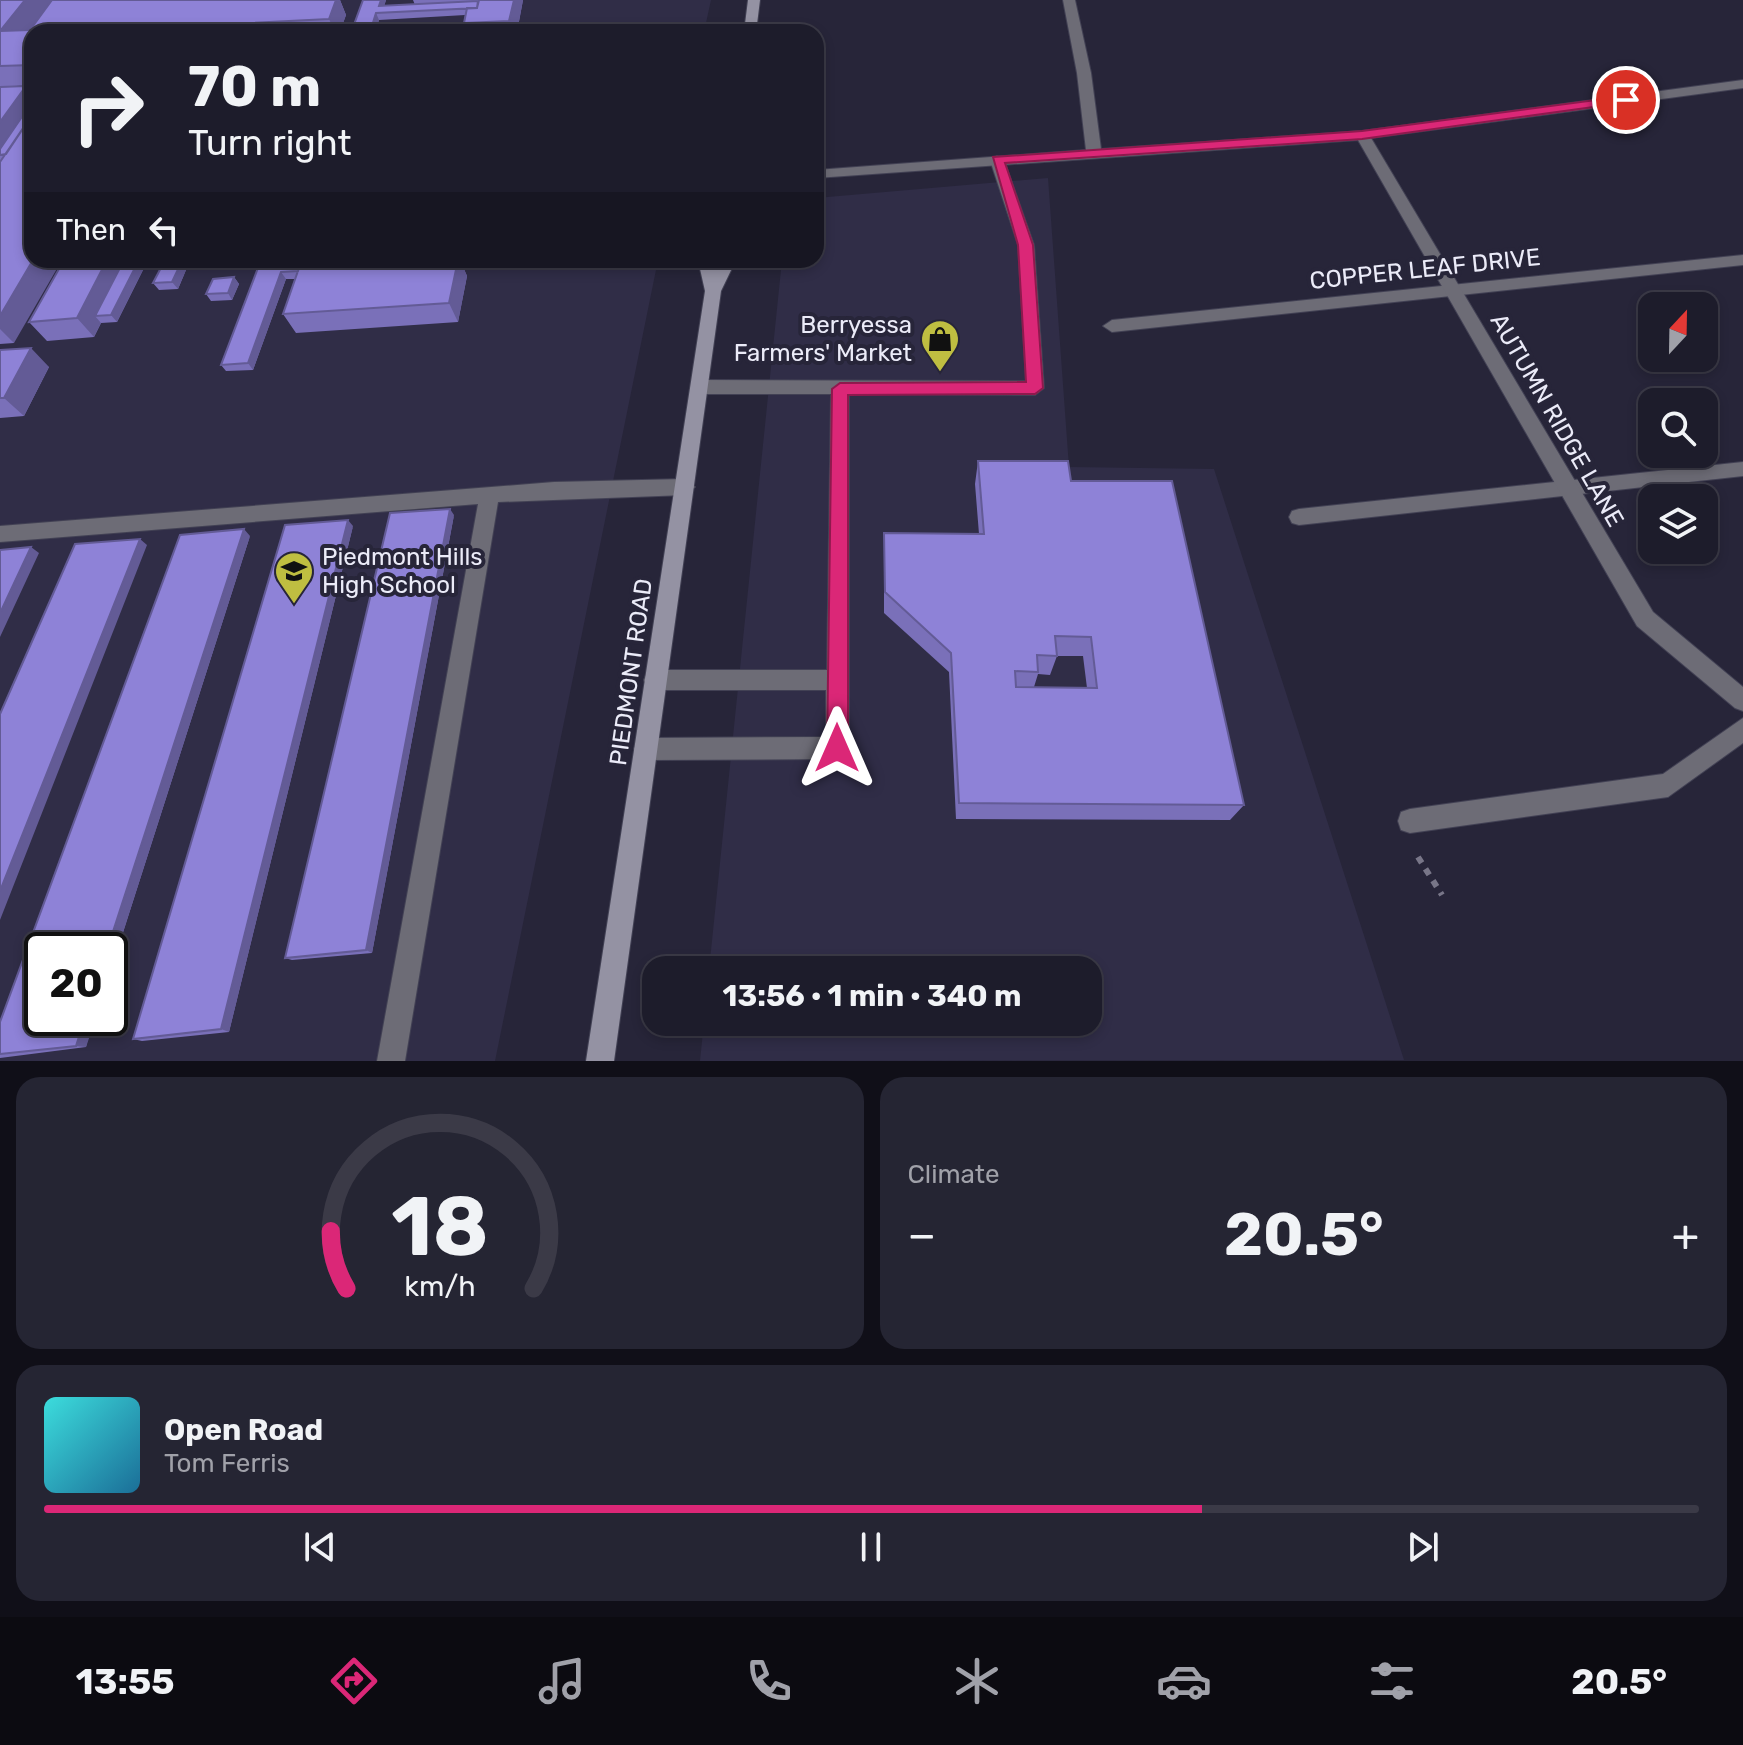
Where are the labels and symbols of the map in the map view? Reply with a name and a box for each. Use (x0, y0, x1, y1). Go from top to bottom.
pin (1592, 66, 1660, 134)
street label: COPPER LEAF DRIVE (1308, 243, 1542, 295)
north arrow (1638, 292, 1718, 372)
street label: AUTUMN RIDGE LANE (1485, 309, 1629, 531)
place label: Berryessa Farmers' Market (734, 311, 912, 367)
shop icon: Berryessa Farmers' Market (919, 318, 961, 373)
place label: Piedmont Hills High School (322, 543, 483, 599)
school or university icon: Piedmont Hills High School (273, 550, 315, 605)
street label: PIEDMONT ROAD (604, 577, 658, 767)
position arrow (795, 706, 879, 790)
speed limit sign: 20 (24, 932, 128, 1036)

